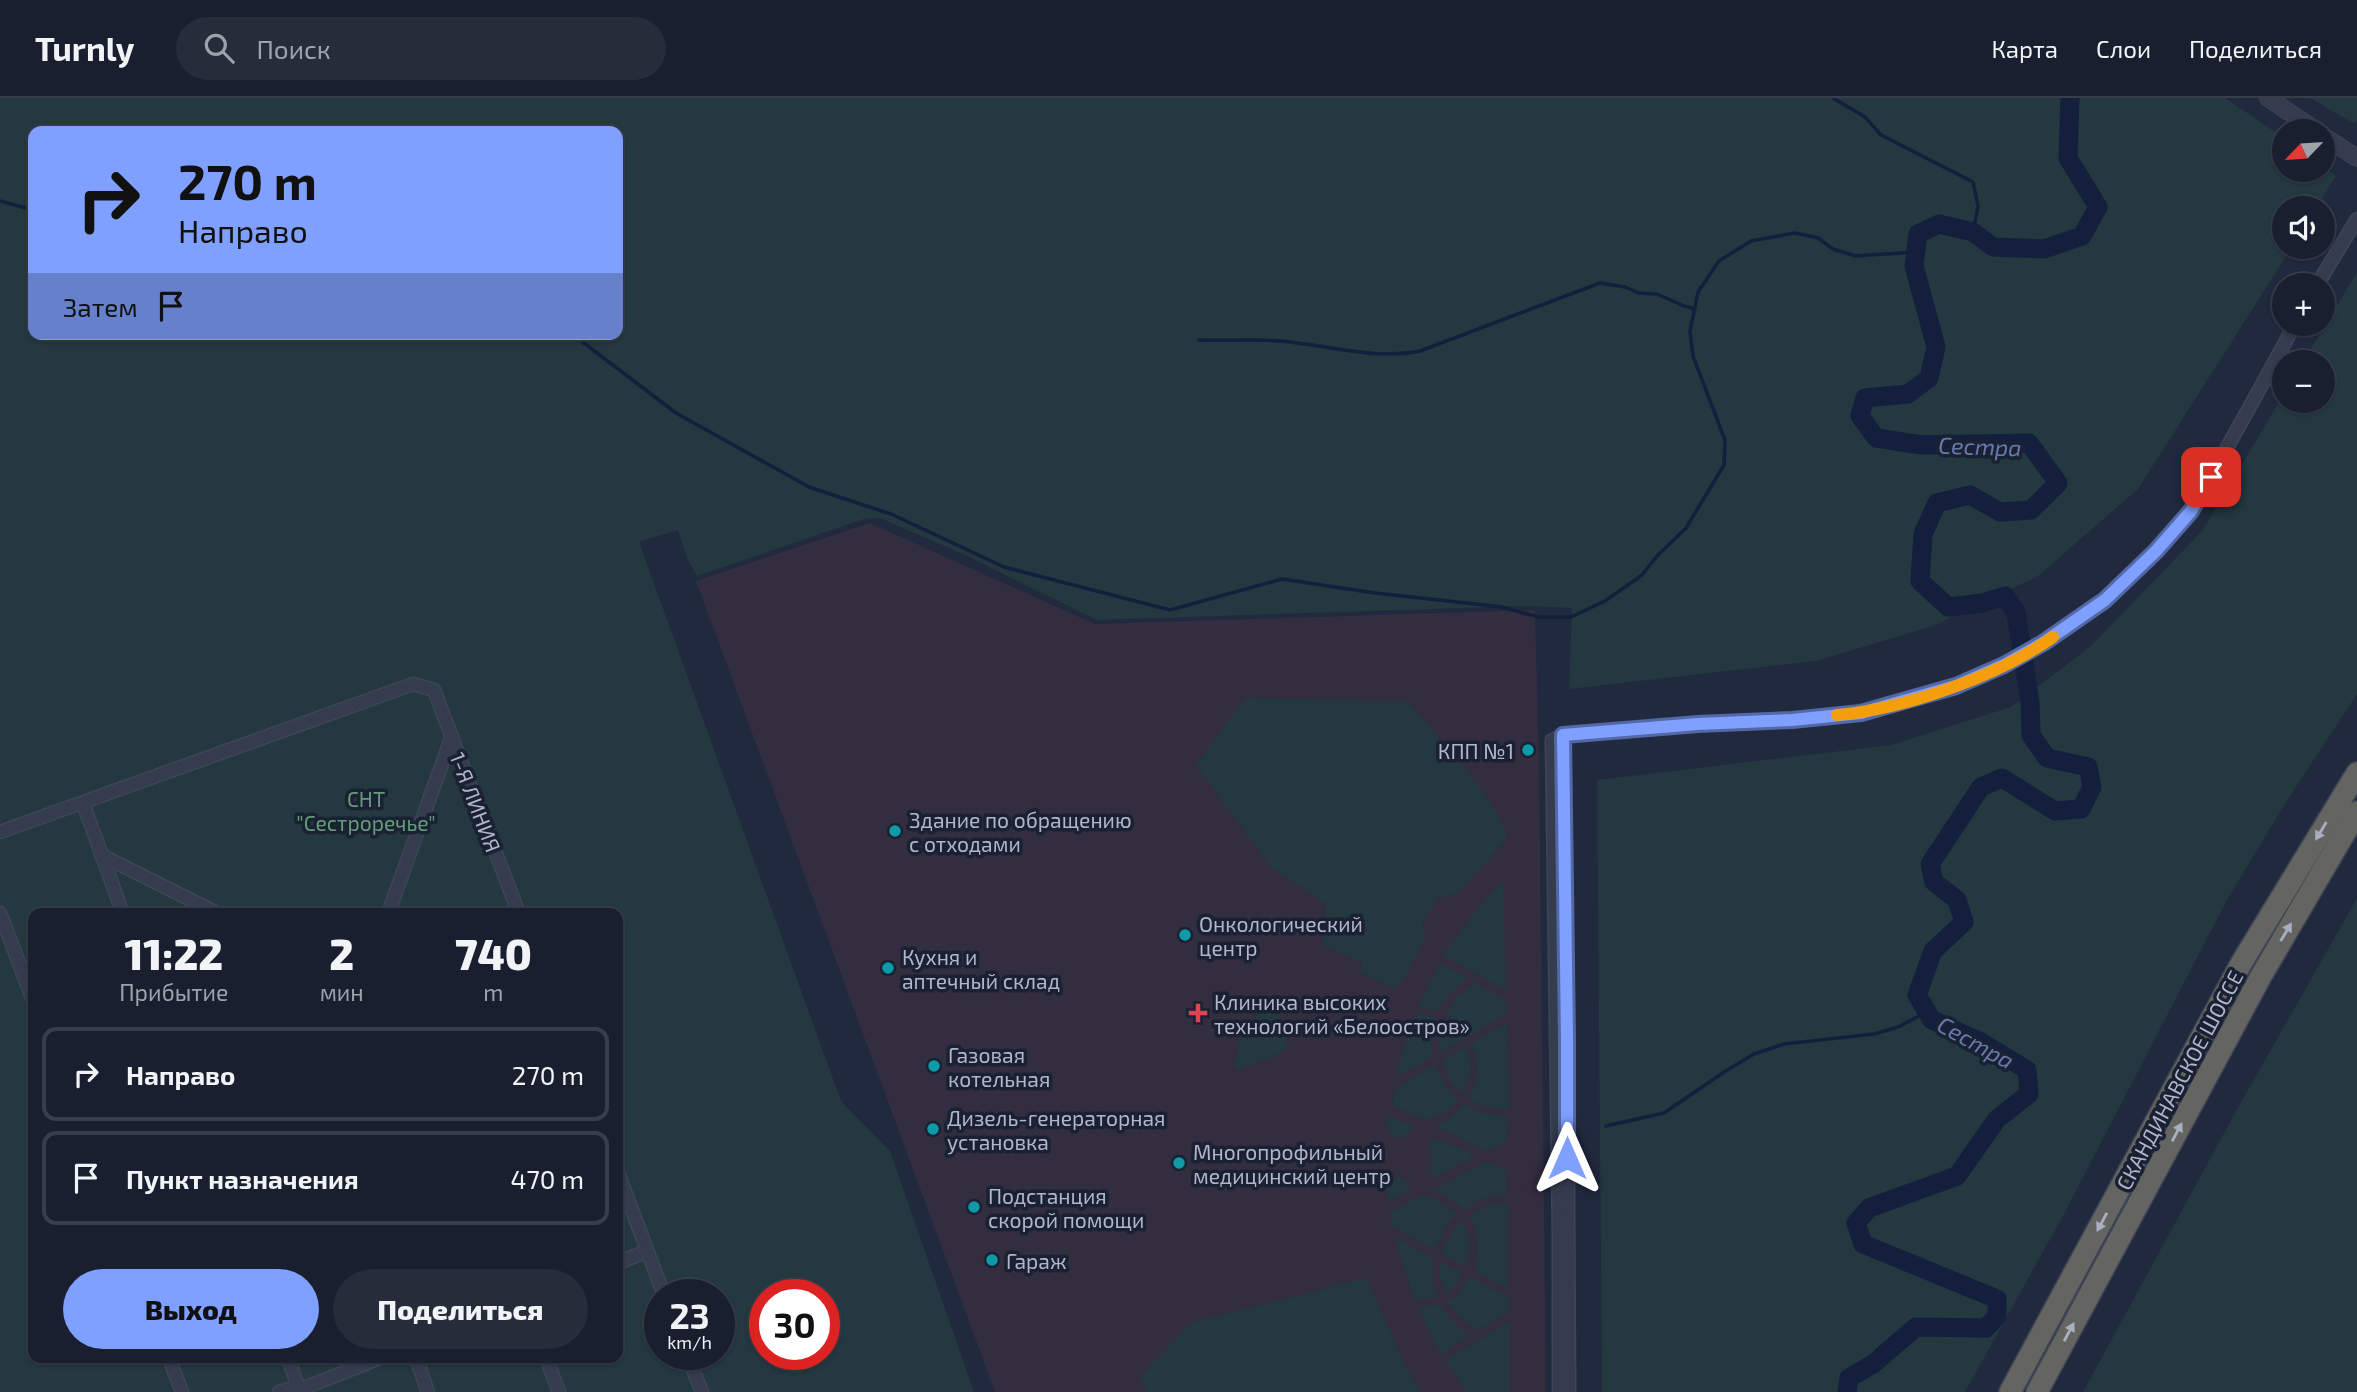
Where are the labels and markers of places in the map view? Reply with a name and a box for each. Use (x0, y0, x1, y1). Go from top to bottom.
pin (2181, 447, 2241, 507)
place label: КПП №1 (1438, 738, 1514, 763)
marker: КПП №1 (1520, 742, 1536, 758)
place label: Здание по обращению с отходами (909, 807, 1132, 856)
marker: Здание по обращению с отходами (887, 823, 903, 839)
place label: Онкологический центр (1199, 911, 1363, 960)
marker: Онкологический центр (1177, 927, 1193, 943)
place label: Кухня и аптечный склад (902, 944, 1060, 993)
marker: Кухня и аптечный склад (880, 960, 896, 976)
place label: Клиника высоких технологий «Белоостров» (1214, 989, 1470, 1038)
marker: Клиника высоких технологий «Белоостров» (1188, 1003, 1208, 1023)
place label: Газовая котельная (948, 1042, 1050, 1091)
marker: Газовая котельная (926, 1058, 942, 1074)
place label: Дизель-генераторная установка (947, 1105, 1166, 1155)
marker: Дизель-генераторная установка (925, 1121, 941, 1137)
place label: Многопрофильный медицинский центр (1193, 1139, 1391, 1188)
marker: Многопрофильный медицинский центр (1171, 1155, 1187, 1171)
place label: Подстанция скорой помощи (988, 1183, 1144, 1232)
marker: Подстанция скорой помощи (966, 1199, 982, 1215)
place label: Гараж (1006, 1248, 1066, 1273)
marker: Гараж (984, 1252, 1000, 1268)

